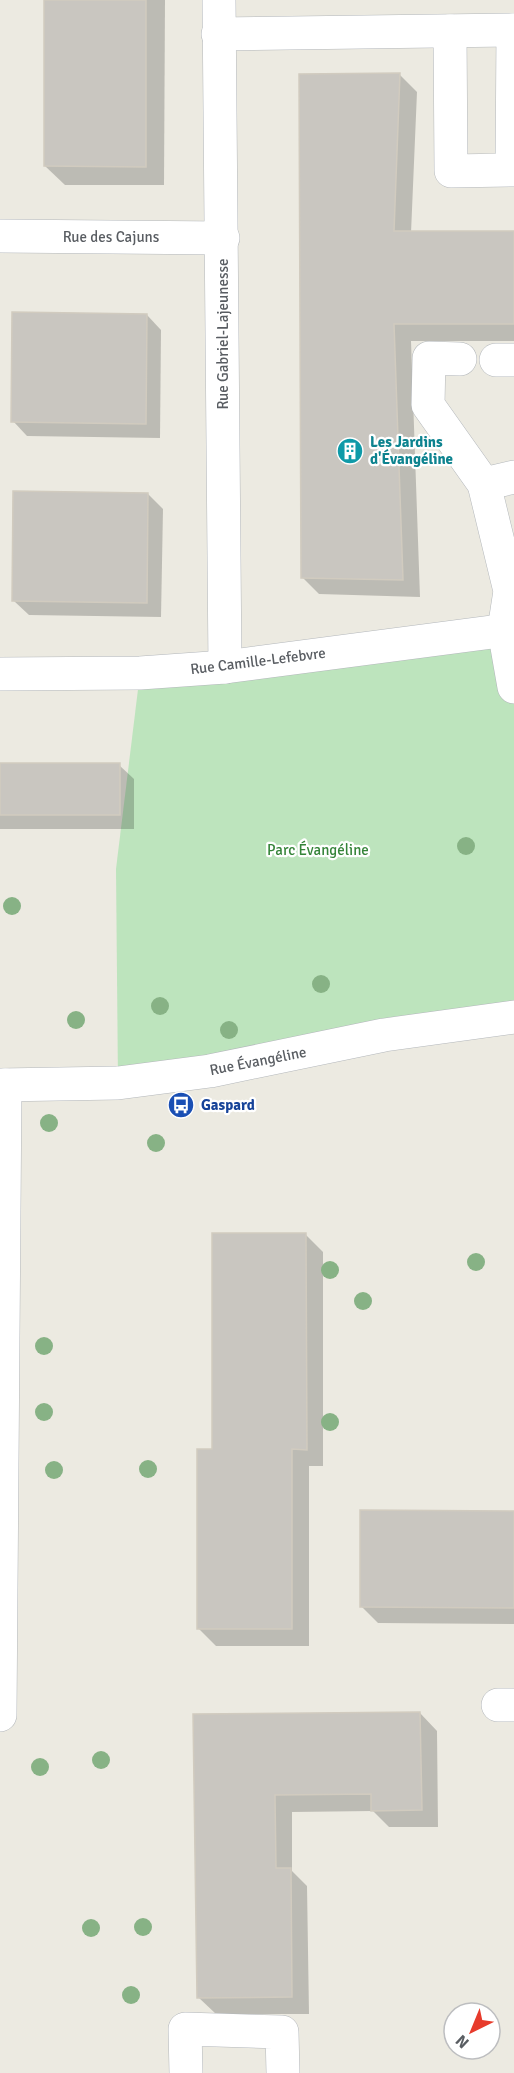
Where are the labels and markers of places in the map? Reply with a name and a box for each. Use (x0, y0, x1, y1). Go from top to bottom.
place label: Les Jardins d'Évangéline (370, 433, 453, 468)
building icon: Les Jardins d'Évangéline (335, 436, 365, 466)
bus stop icon: Gaspard (166, 1090, 196, 1120)
place label: Gaspard (201, 1096, 255, 1114)

